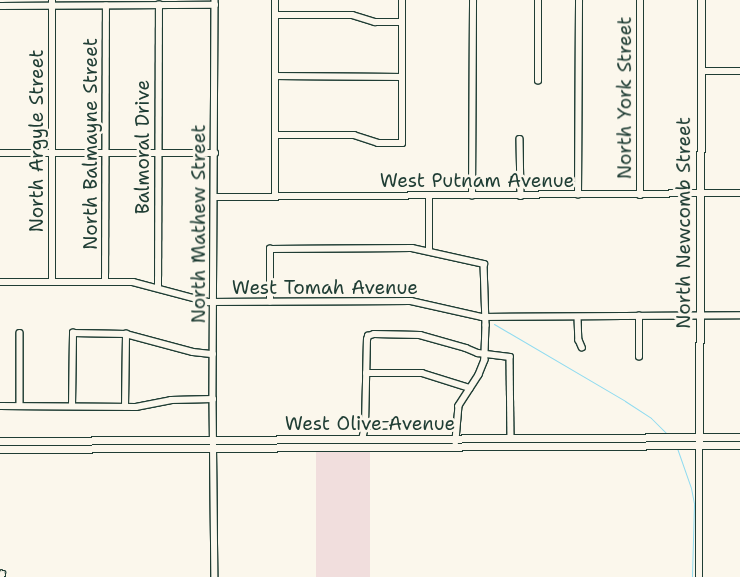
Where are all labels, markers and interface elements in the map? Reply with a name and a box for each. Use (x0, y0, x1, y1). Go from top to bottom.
street label: North York Street (614, 17, 636, 179)
street label: North Balmayne Street (80, 38, 102, 250)
street label: North Argyle Street (26, 49, 48, 233)
street label: Balmoral Drive (132, 80, 154, 214)
street label: North Newcomb Street (673, 117, 695, 329)
street label: North Mathew Street (188, 125, 210, 323)
street label: West Putnam Avenue (380, 170, 574, 192)
street label: West Tomah Avenue (232, 277, 418, 299)
street label: West Olive Avenue (285, 413, 455, 435)

